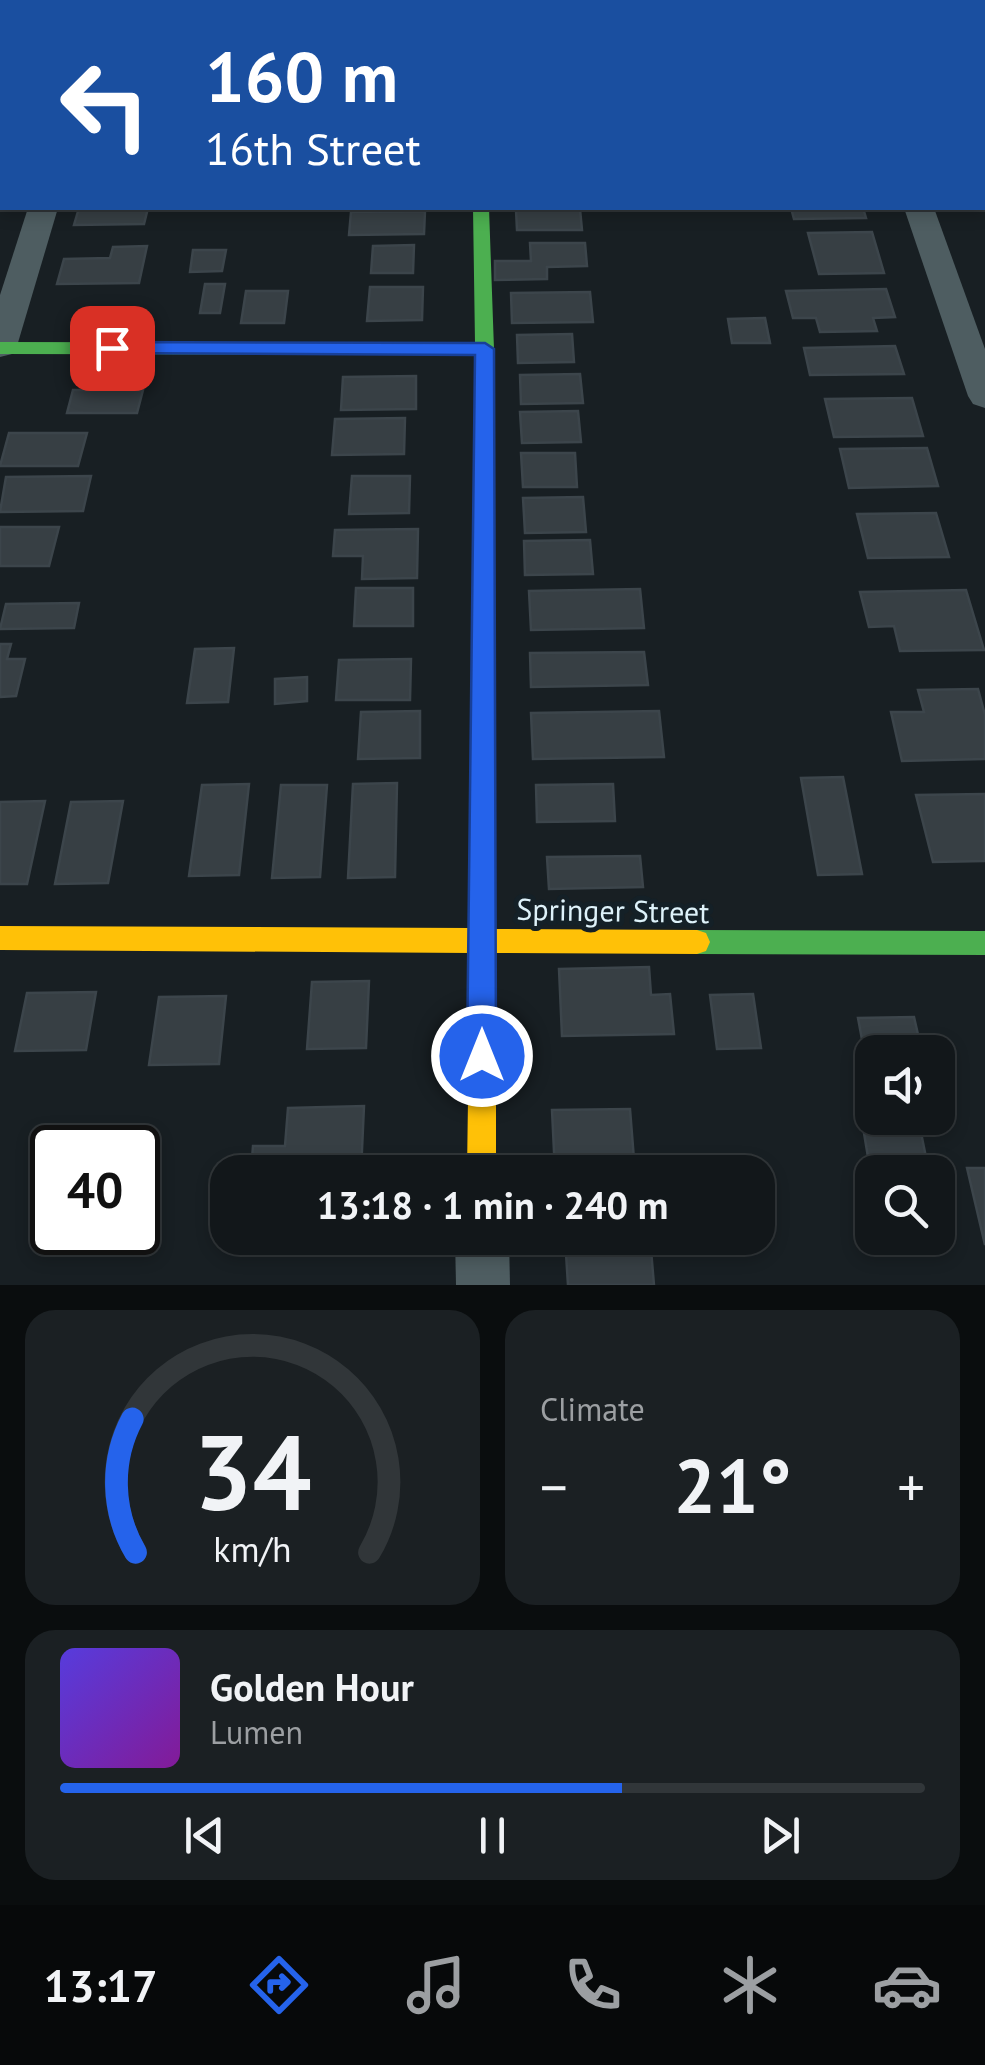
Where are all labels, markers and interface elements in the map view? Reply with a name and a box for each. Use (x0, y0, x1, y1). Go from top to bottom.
text: 160 m (205, 31, 398, 121)
icon: left (40, 40, 170, 170)
text: 16th Street (205, 119, 421, 177)
pin (70, 306, 155, 391)
icon: arrive (85, 321, 140, 376)
street label: Springer Street (516, 889, 710, 931)
position arrow (430, 1004, 534, 1108)
map controls (855, 1035, 955, 1255)
button: sound (855, 1035, 955, 1135)
speed limit sign: 40 (30, 1125, 160, 1255)
button: search (855, 1155, 955, 1255)
text: 13:18 · 1 min · 240 m (317, 1180, 668, 1229)
text: Climate (540, 1388, 645, 1430)
text: 34 (194, 1404, 311, 1539)
text: 21° (674, 1437, 791, 1534)
text: − (540, 1451, 568, 1522)
text: + (897, 1451, 925, 1522)
text: km/h (213, 1526, 292, 1572)
text: Golden Hour (210, 1662, 414, 1711)
text: Lumen (210, 1711, 303, 1753)
icon: previous (177, 1808, 232, 1863)
icon: pause (465, 1808, 520, 1863)
icon: next (753, 1808, 808, 1863)
icon: directions (244, 1950, 314, 2020)
icon: music (401, 1950, 471, 2020)
icon: phone (558, 1950, 628, 2020)
icon: climate (715, 1950, 785, 2020)
icon: car (872, 1950, 942, 2020)
text: 13:17 (43, 1956, 158, 2014)

